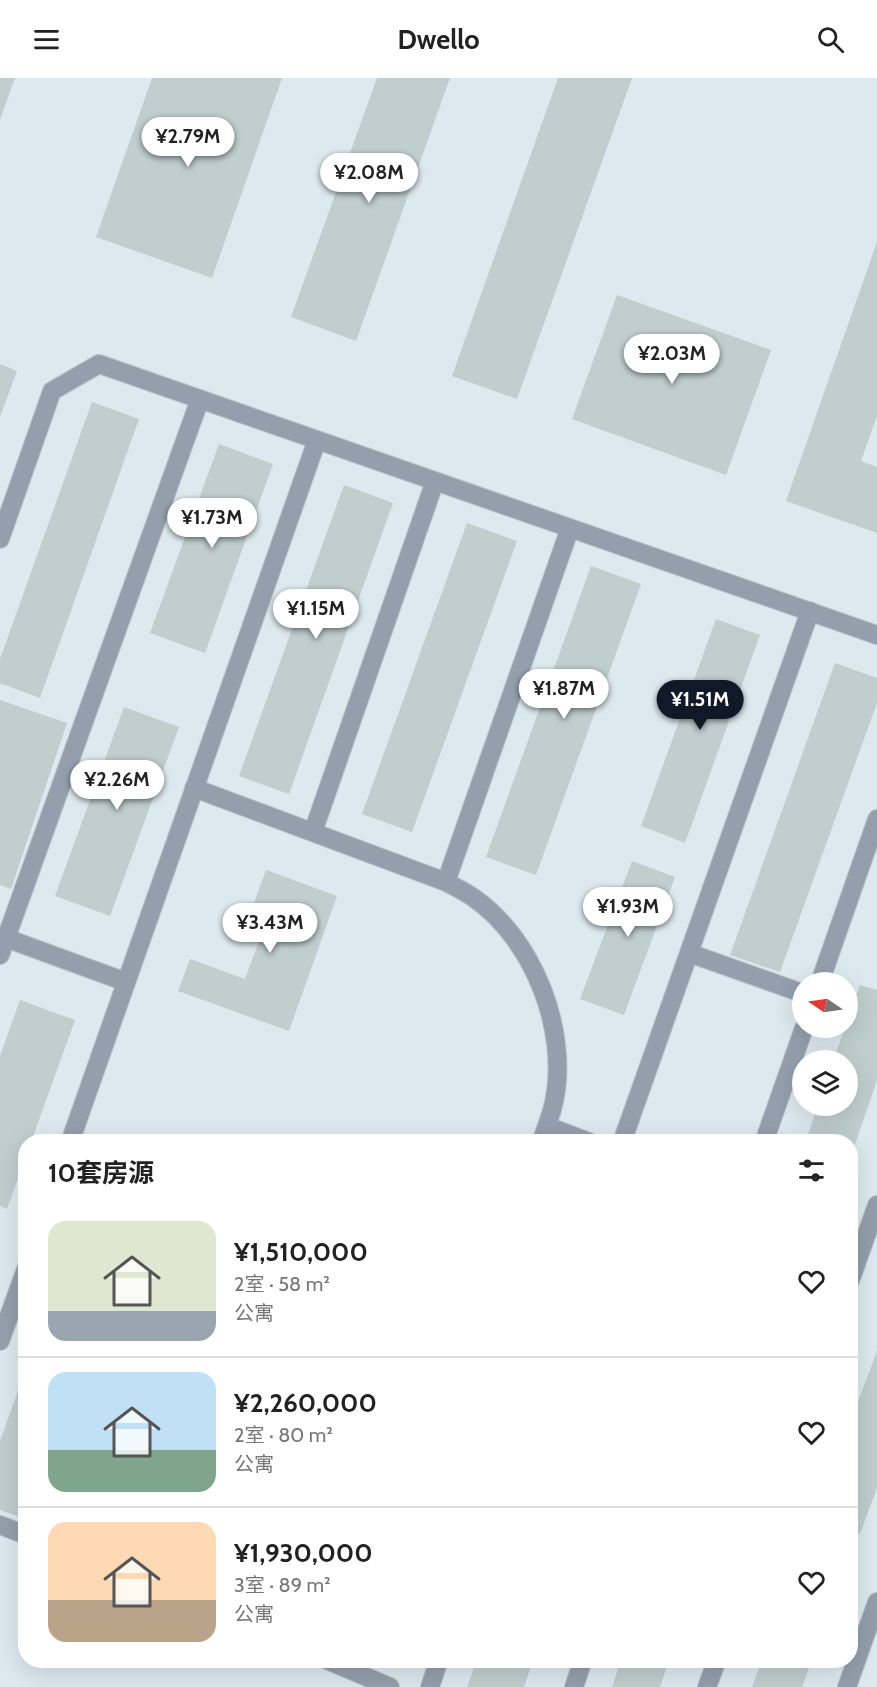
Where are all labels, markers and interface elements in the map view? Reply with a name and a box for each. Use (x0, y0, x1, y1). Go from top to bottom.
icon: menu (30, 23, 63, 56)
text: Dwello (397, 23, 480, 56)
icon: search (814, 23, 847, 56)
pin: ¥2.79M (139, 117, 237, 168)
text: ¥2.79M (156, 124, 221, 148)
pin: ¥2.08M (320, 153, 418, 204)
text: ¥2.08M (334, 160, 404, 184)
pin: ¥2.03M (623, 334, 721, 385)
text: ¥2.03M (638, 341, 706, 365)
pin: ¥1.73M (163, 498, 261, 549)
text: ¥1.73M (181, 505, 243, 529)
pin: ¥1.15M (267, 589, 365, 640)
text: ¥1.15M (287, 596, 345, 620)
pin: ¥1.87M (515, 669, 613, 720)
text: ¥1.87M (533, 676, 595, 700)
pin: ¥1.51M (651, 680, 749, 731)
text: ¥1.51M (671, 687, 729, 711)
pin: ¥2.26M (68, 760, 166, 811)
text: ¥2.26M (84, 767, 150, 791)
pin: ¥1.93M (579, 887, 677, 938)
text: ¥1.93M (597, 894, 659, 918)
pin: ¥3.43M (221, 903, 319, 954)
text: ¥3.43M (236, 910, 304, 934)
north arrow (792, 972, 858, 1038)
map controls (792, 972, 858, 1116)
button: layers (792, 1050, 858, 1116)
icon: filters (795, 1154, 828, 1187)
text: 10套房源 (48, 1157, 154, 1189)
text: ¥1,510,000 (234, 1236, 368, 1268)
icon: home (96, 1245, 168, 1317)
icon: heart (795, 1265, 828, 1298)
text: 2室 · 58 m² (234, 1272, 330, 1296)
text: 公寓 (234, 1301, 274, 1325)
text: ¥2,260,000 (234, 1387, 377, 1419)
icon: home (96, 1396, 168, 1468)
icon: heart (795, 1416, 828, 1449)
text: 2室 · 80 m² (234, 1423, 333, 1447)
text: 公寓 (234, 1452, 274, 1476)
text: ¥1,930,000 (234, 1537, 373, 1569)
icon: home (96, 1546, 168, 1618)
icon: heart (795, 1566, 828, 1599)
text: 3室 · 89 m² (234, 1573, 331, 1597)
text: 公寓 (234, 1602, 274, 1626)

